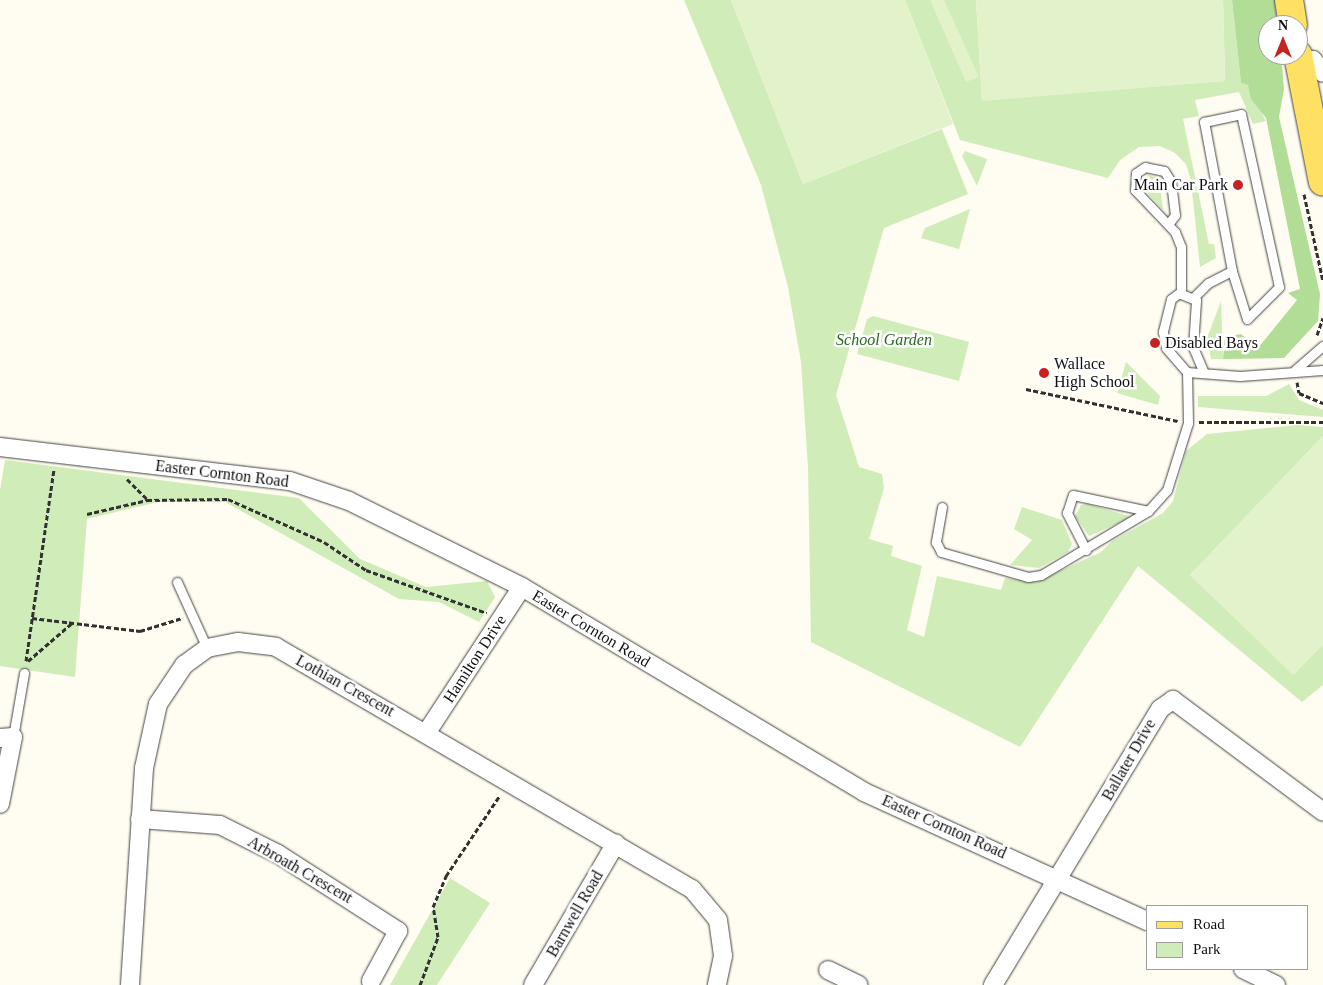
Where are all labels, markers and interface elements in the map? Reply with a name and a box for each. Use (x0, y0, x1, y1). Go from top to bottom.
north arrow (1258, 15, 1308, 65)
text: N (1278, 18, 1288, 33)
place label: Main Car Park (1134, 175, 1228, 195)
marker: Main Car Park (1232, 179, 1244, 191)
park label: School Garden (836, 330, 932, 350)
place label: Disabled Bays (1165, 333, 1258, 353)
marker: Disabled Bays (1149, 337, 1161, 349)
place label: Wallace High School (1054, 354, 1134, 392)
marker: Wallace High School (1038, 367, 1050, 379)
street label: Easter Cornton Road (154, 456, 290, 492)
street label: Easter Cornton Road (529, 586, 653, 672)
street label: Hamilton Drive (439, 611, 511, 707)
street label: Lothian Crescent (292, 651, 398, 721)
street label: Ballater Drive (1098, 716, 1160, 804)
street label: Easter Cornton Road (879, 791, 1009, 863)
street label: Arbroath Crescent (244, 832, 356, 908)
street label: Barnwell Road (543, 867, 607, 961)
legend (1146, 905, 1308, 970)
text: Road (1193, 916, 1225, 932)
text: Park (1193, 941, 1221, 957)

